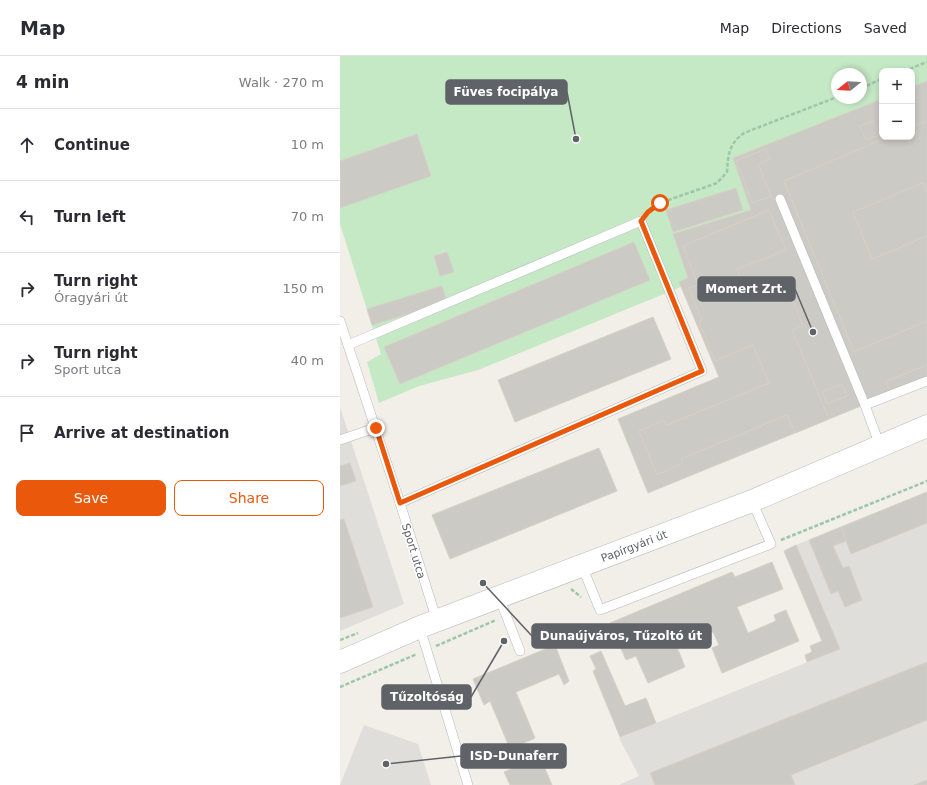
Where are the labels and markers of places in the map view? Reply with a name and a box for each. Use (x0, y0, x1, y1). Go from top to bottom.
callout: Füves focipálya (446, 80, 567, 104)
callout: Momert Zrt. (698, 277, 795, 301)
callout: Dunaújváros, Tűzoltó út (532, 624, 711, 648)
callout: Tűzoltóság (382, 685, 471, 709)
callout: ISD-Dunaferr (461, 744, 566, 768)

